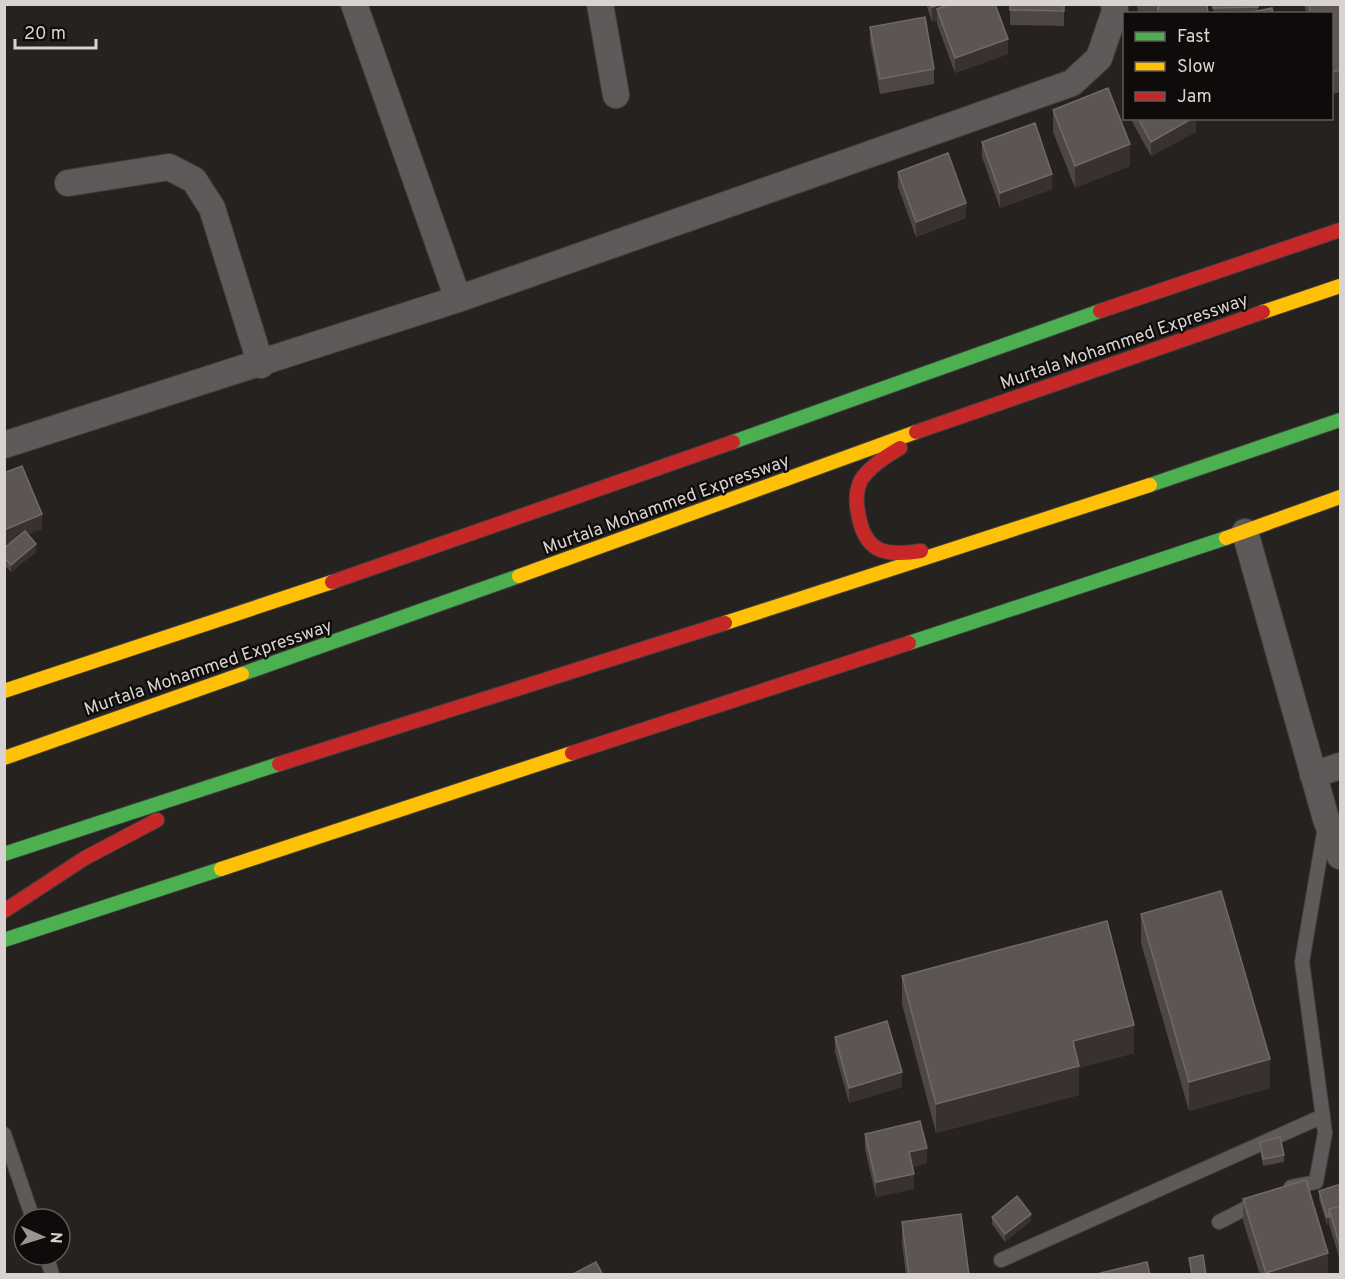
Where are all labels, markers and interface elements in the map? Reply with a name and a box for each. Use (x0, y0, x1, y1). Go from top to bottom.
scale bar (15, 12, 96, 50)
legend (1123, 12, 1333, 120)
text: 20 m (24, 23, 66, 46)
text: Fast (1177, 26, 1210, 49)
text: Slow (1177, 56, 1215, 79)
text: Jam (1177, 86, 1212, 109)
street label: Murtala Mohammed Expressway (997, 289, 1252, 396)
street label: Murtala Mohammed Expressway (540, 450, 793, 561)
street label: Murtala Mohammed Expressway (81, 615, 336, 722)
north arrow (12, 1207, 72, 1267)
text: N (45, 1231, 65, 1244)

